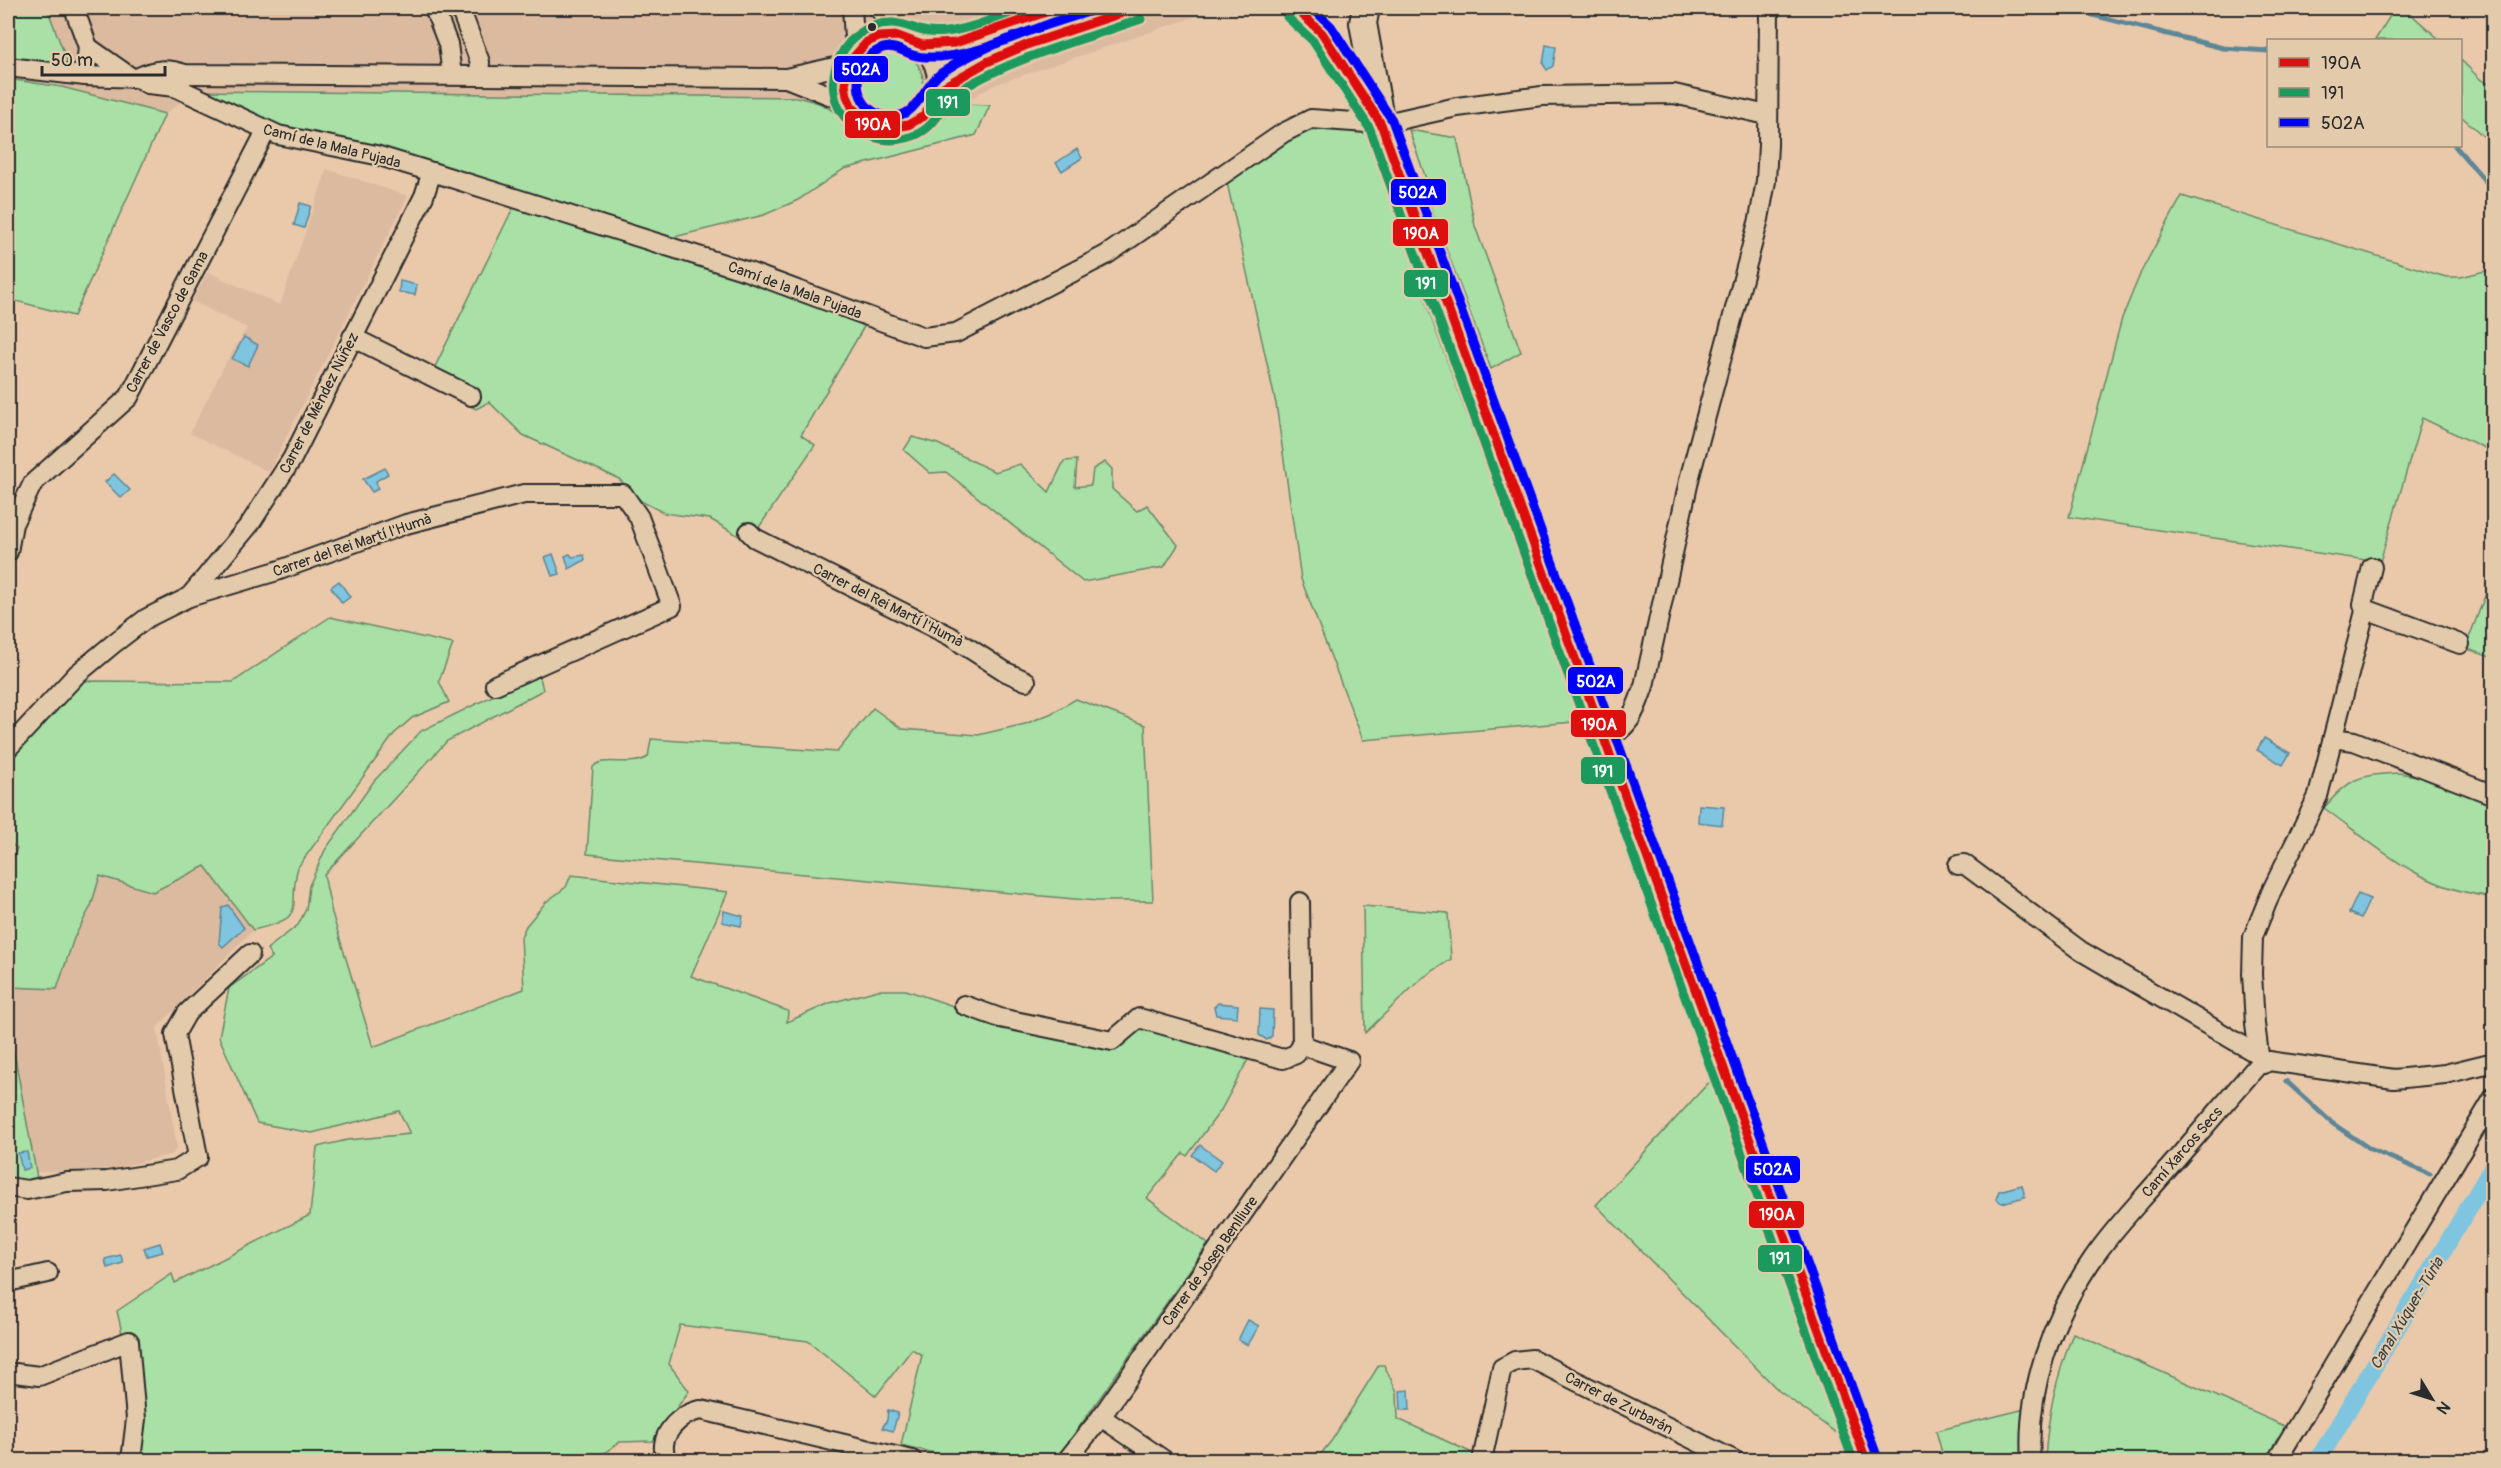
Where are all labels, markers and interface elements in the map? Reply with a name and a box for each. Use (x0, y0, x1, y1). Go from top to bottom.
unlabelled marker (866, 21, 878, 33)
scale bar (42, 39, 165, 77)
legend (2267, 39, 2462, 147)
text: 50 m (51, 49, 93, 72)
text: 190A (2321, 52, 2362, 75)
line badge: 502A (833, 55, 889, 83)
text: 502A (842, 60, 881, 80)
text: 191 (2321, 82, 2344, 105)
line badge: 191 (925, 88, 971, 117)
text: 191 (938, 93, 958, 113)
line badge: 190A (844, 110, 901, 139)
text: 502A (2321, 112, 2365, 135)
text: 190A (855, 115, 892, 135)
street label: Camí de la Mala Pujada (261, 120, 403, 173)
line badge: 502A (1390, 178, 1447, 206)
text: 502A (1399, 183, 1438, 203)
line badge: 190A (1392, 218, 1449, 247)
text: 190A (1403, 224, 1440, 244)
street label: Carrer de Vasco de Gama (122, 248, 213, 396)
street label: Camí de la Mala Pujada (725, 257, 864, 324)
line badge: 191 (1403, 269, 1449, 298)
text: 191 (1416, 274, 1436, 294)
street label: Carrer de Méndez Núñez (276, 329, 363, 477)
street label: Carrer del Rei Martí l'Humà (270, 509, 434, 582)
street label: Carrer del Rei Martí l'Humà (809, 559, 966, 652)
line badge: 502A (1567, 666, 1624, 695)
text: 502A (1577, 672, 1616, 692)
line badge: 190A (1570, 709, 1627, 738)
text: 190A (1581, 715, 1618, 735)
line badge: 191 (1580, 756, 1626, 785)
text: 191 (1593, 762, 1613, 782)
street label: Camí Xarcos Secs (2138, 1103, 2227, 1202)
line badge: 502A (1745, 1155, 1801, 1184)
text: 502A (1754, 1160, 1793, 1180)
street label: Carrer de Josep Benlliure (1158, 1192, 1263, 1330)
line badge: 190A (1748, 1200, 1805, 1229)
text: 190A (1759, 1205, 1796, 1225)
line badge: 191 (1757, 1244, 1803, 1273)
text: 191 (1770, 1249, 1790, 1269)
water label: Canal Xúquer-Túria (2366, 1253, 2449, 1373)
street label: Carrer de Zurbarán (1561, 1368, 1676, 1439)
north arrow (2402, 1369, 2462, 1429)
text: N (2432, 1397, 2454, 1418)

